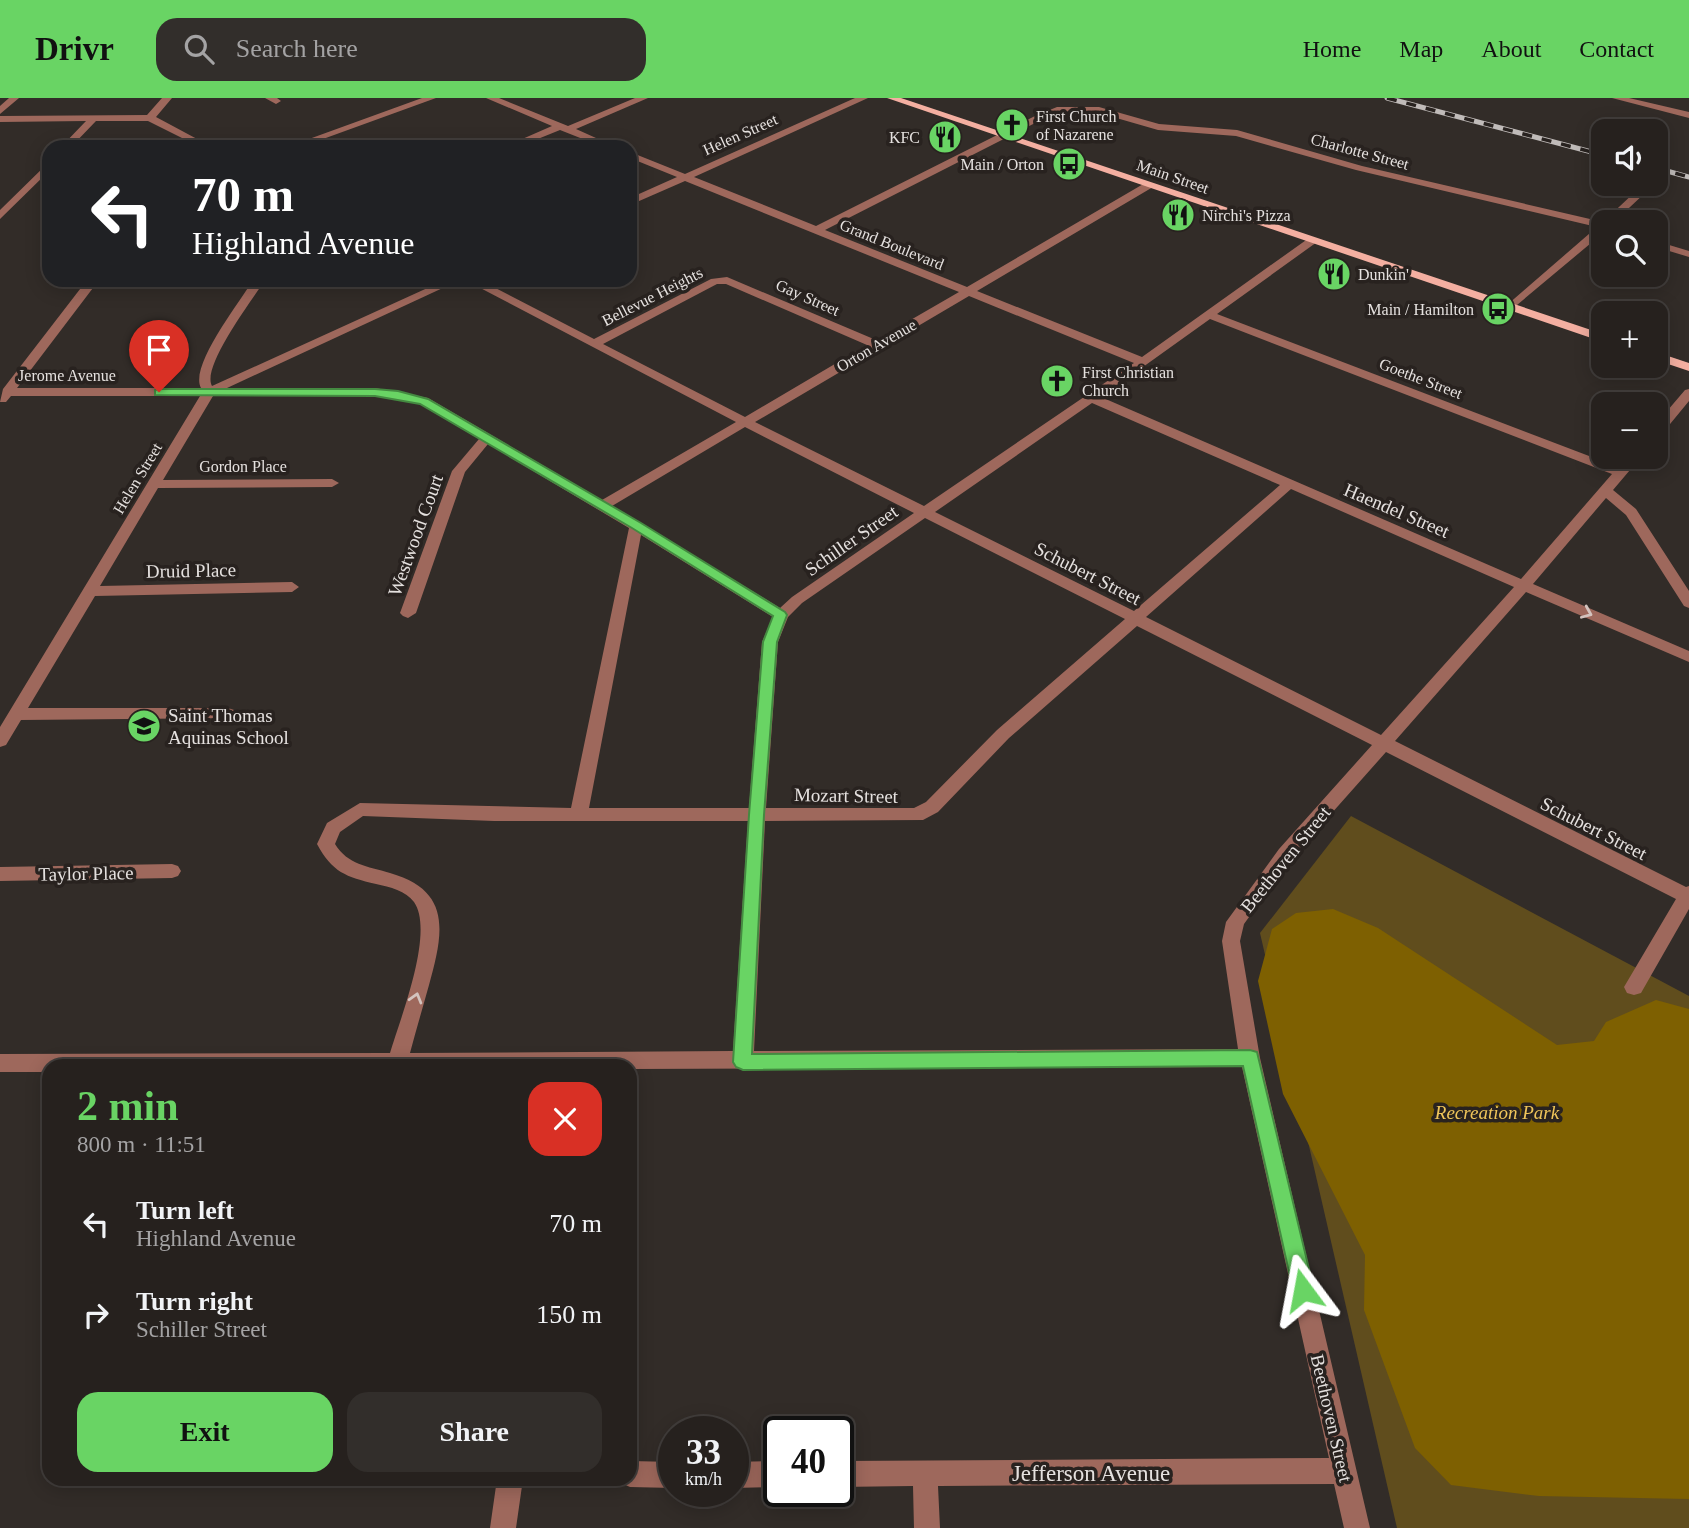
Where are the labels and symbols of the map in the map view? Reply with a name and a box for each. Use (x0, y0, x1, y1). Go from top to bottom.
church icon: First Church of Nazarene (993, 106, 1031, 144)
place label: First Church of Nazarene (1036, 108, 1116, 143)
street label: Helen Street (700, 110, 780, 158)
restaurant icon: KFC (926, 118, 964, 156)
place label: KFC (889, 129, 920, 146)
street label: Charlotte Street (1309, 130, 1411, 173)
bus stop icon: Main / Orton (1050, 145, 1088, 183)
place label: Main / Orton (960, 156, 1044, 173)
street label: Main Street (1135, 156, 1212, 197)
restaurant icon: Nirchi's Pizza (1159, 196, 1197, 234)
place label: Nirchi's Pizza (1202, 207, 1291, 224)
street label: Grand Boulevard (837, 216, 946, 273)
restaurant icon: Dunkin' (1315, 255, 1353, 293)
street label: Bellevue Heights (599, 264, 706, 330)
place label: Dunkin' (1358, 266, 1409, 283)
street label: Gay Street (773, 276, 843, 320)
bus stop icon: Main / Hamilton (1479, 290, 1517, 328)
place label: Main / Hamilton (1367, 301, 1474, 318)
street label: Orton Avenue (833, 316, 919, 375)
pin (129, 320, 189, 392)
street label: Goethe Street (1377, 355, 1465, 402)
church icon: First Christian Church (1038, 362, 1076, 400)
place label: First Christian Church (1082, 364, 1174, 399)
street label: Jerome Avenue (18, 367, 116, 384)
street label: Helen Street (110, 439, 165, 517)
street label: Gordon Place (199, 458, 287, 475)
street label: Westwood Court (384, 471, 447, 599)
street label: Haendel Street (1341, 479, 1453, 542)
street label: Schiller Street (801, 500, 902, 580)
street label: Schubert Street (1031, 538, 1145, 610)
street label: Druid Place (146, 559, 236, 582)
one-way arrow (1579, 605, 1592, 619)
place label: Saint Thomas Aquinas School (168, 705, 289, 748)
school or university icon: Saint Thomas Aquinas School (125, 707, 163, 745)
street label: Mozart Street (794, 784, 899, 807)
street label: Schubert Street (1537, 793, 1651, 865)
street label: Beethoven Street (1236, 802, 1335, 917)
street label: Taylor Place (38, 862, 134, 885)
one-way arrow (408, 992, 422, 1004)
park label: Recreation Park (1434, 1102, 1560, 1123)
position arrow (1266, 1253, 1340, 1327)
street label: Beethoven Street (1307, 1352, 1357, 1485)
speed limit sign: 40 (763, 1416, 854, 1507)
street label: Jefferson Avenue (1012, 1461, 1170, 1486)

